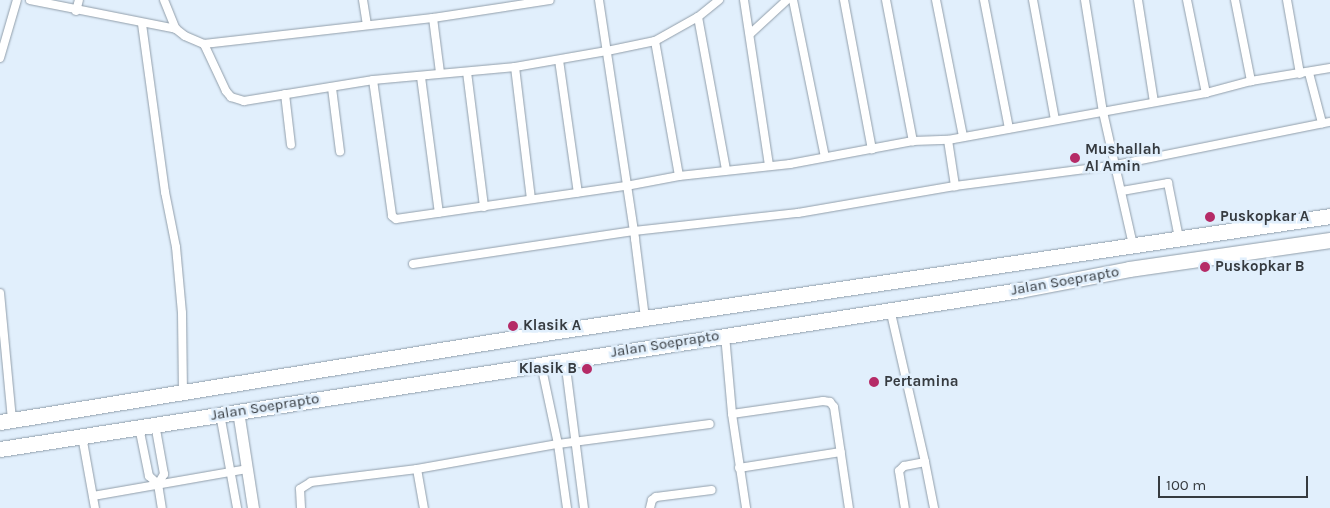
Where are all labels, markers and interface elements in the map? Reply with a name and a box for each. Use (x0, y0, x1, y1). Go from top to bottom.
place label: Mushallah Al Amin (1085, 140, 1161, 175)
marker: Mushallah Al Amin (1069, 152, 1081, 164)
place label: Puskopkar A (1220, 208, 1309, 226)
marker: Puskopkar A (1204, 211, 1216, 223)
place label: Puskopkar B (1215, 258, 1305, 276)
marker: Puskopkar B (1199, 261, 1211, 273)
street label: Jalan Soeprapto (1010, 263, 1120, 299)
place label: Klasik A (523, 317, 581, 335)
marker: Klasik A (507, 320, 519, 332)
street label: Jalan Soeprapto (610, 327, 720, 361)
place label: Klasik B (519, 360, 577, 378)
marker: Klasik B (581, 363, 593, 375)
place label: Pertamina (884, 373, 959, 391)
marker: Pertamina (868, 376, 880, 388)
street label: Jalan Soeprapto (210, 390, 320, 424)
scale bar (1160, 466, 1310, 498)
text: 100 m (1166, 476, 1206, 494)

